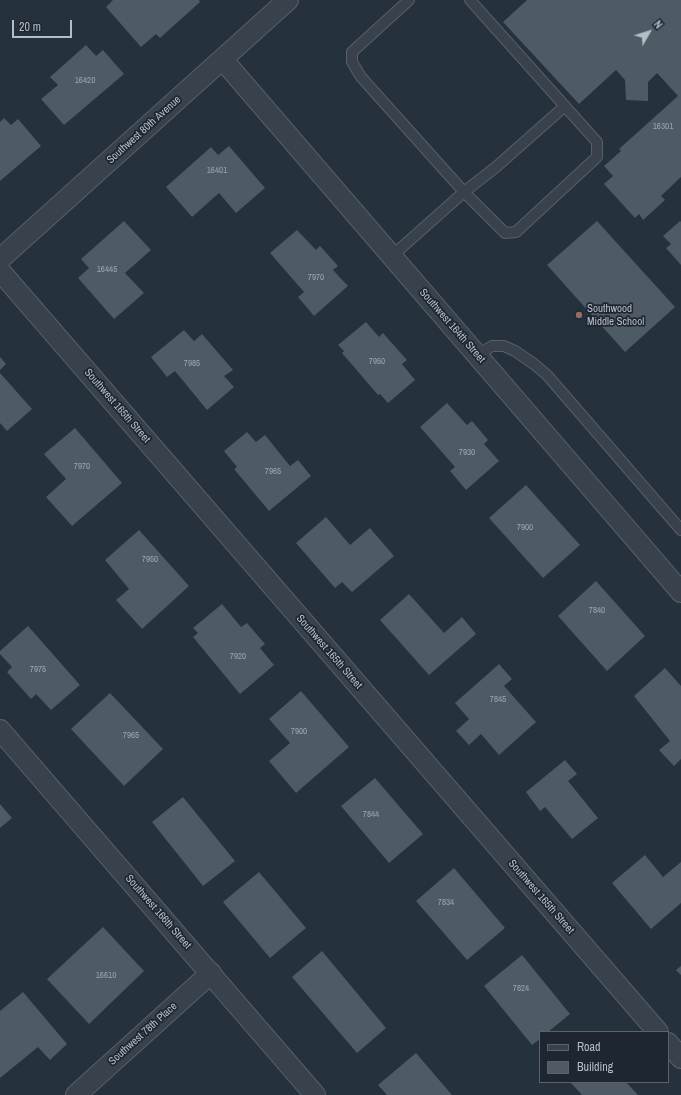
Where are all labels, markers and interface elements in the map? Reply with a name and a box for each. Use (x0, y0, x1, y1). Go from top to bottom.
scale bar (14, 12, 74, 38)
north arrow (629, 12, 669, 52)
text: N (651, 18, 666, 31)
text: 20 m (19, 19, 41, 35)
house number: 16420 (75, 76, 95, 86)
street label: Southwest 80th Avenue (104, 93, 184, 167)
house number: 16301 (653, 122, 673, 132)
house number: 16401 (207, 166, 227, 176)
house number: 16445 (97, 265, 117, 275)
house number: 7970 (308, 273, 324, 283)
street label: Southwest 164th Street (416, 286, 488, 366)
place label: Southwood Middle School (587, 302, 644, 328)
marker: Southwood Middle School (574, 310, 584, 320)
house number: 7950 (369, 357, 385, 367)
house number: 7985 (184, 359, 200, 369)
street label: Southwest 165th Street (81, 366, 153, 446)
house number: 7930 (459, 448, 475, 458)
house number: 7970 (74, 462, 90, 472)
house number: 7965 (265, 467, 281, 477)
house number: 7900 (517, 523, 533, 533)
house number: 7950 (142, 555, 158, 565)
house number: 7840 (589, 606, 605, 616)
street label: Southwest 165th Street (293, 612, 365, 692)
house number: 7920 (230, 652, 246, 662)
house number: 7975 (30, 665, 46, 675)
house number: 7845 (490, 695, 506, 705)
house number: 7900 (291, 727, 307, 737)
house number: 7965 (123, 731, 139, 741)
house number: 7844 (363, 810, 379, 820)
street label: Southwest 165th Street (505, 857, 577, 937)
street label: Southwest 166th Street (122, 872, 194, 952)
house number: 7834 (438, 898, 454, 908)
house number: 16610 (96, 971, 116, 981)
house number: 7824 (513, 984, 529, 994)
street label: Southwest 78th Place (106, 1000, 180, 1068)
legend (539, 1031, 669, 1083)
text: Road (577, 1039, 601, 1055)
text: Building (577, 1059, 613, 1075)

